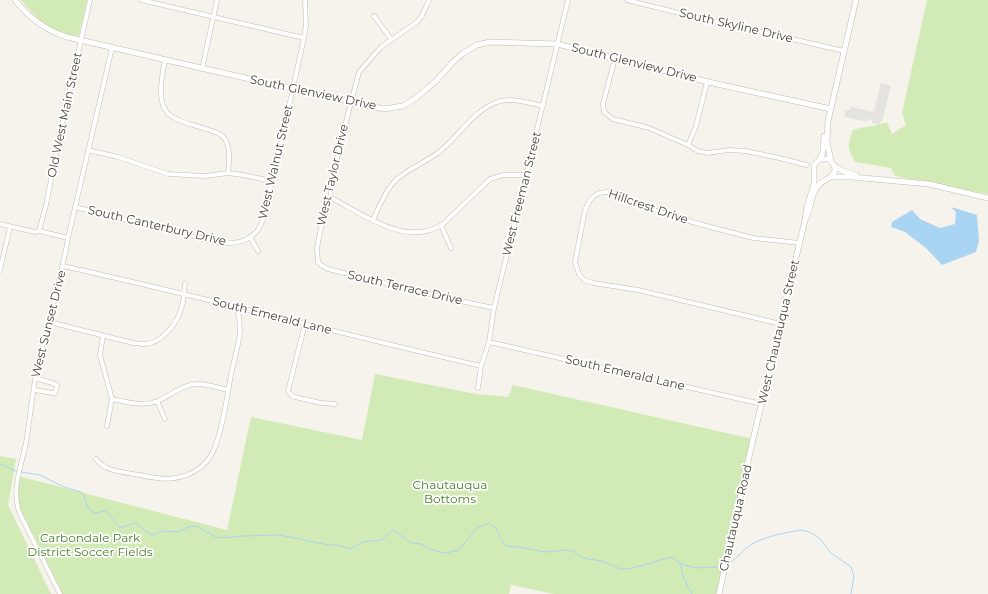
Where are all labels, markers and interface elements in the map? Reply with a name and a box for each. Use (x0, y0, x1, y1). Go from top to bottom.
street label: South Skyline Drive (678, 6, 794, 46)
street label: South Glenview Drive (570, 40, 698, 86)
street label: Old West Main Street (45, 51, 85, 179)
street label: South Glenview Drive (248, 73, 378, 113)
street label: West Walnut Street (256, 103, 296, 221)
street label: West Taylor Drive (314, 123, 352, 227)
street label: West Freeman Street (500, 130, 544, 258)
street label: Hillcrest Drive (606, 187, 690, 227)
street label: South Canterbury Drive (87, 203, 227, 249)
street label: West Chautauqua Street (755, 258, 803, 406)
street label: South Terrace Drive (346, 268, 464, 308)
street label: West Sunset Drive (29, 269, 69, 379)
street label: South Emerald Lane (211, 294, 333, 338)
street label: South Emerald Lane (564, 352, 686, 394)
street label: Chautauqua Road (717, 463, 755, 573)
park label: Chautauqua Bottoms (413, 478, 487, 506)
park label: Carbondale Park District Soccer Fields (27, 531, 153, 559)

